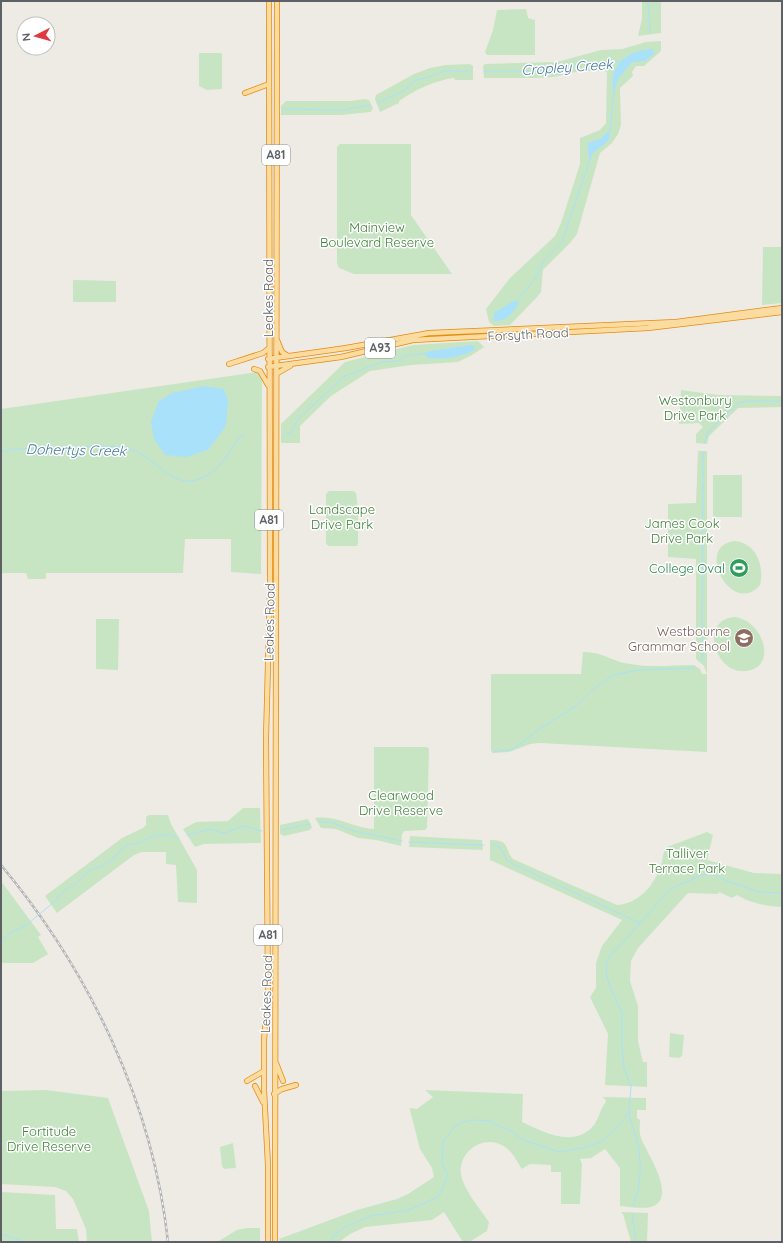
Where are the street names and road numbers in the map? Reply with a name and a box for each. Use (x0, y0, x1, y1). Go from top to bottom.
road number: A81 (262, 145, 290, 165)
street label: Leakes Road (260, 259, 276, 337)
street label: Forsyth Road (487, 324, 569, 344)
road number: A93 (365, 338, 395, 358)
road number: A81 (255, 510, 283, 530)
street label: Leakes Road (260, 583, 278, 661)
road number: A81 (254, 925, 282, 945)
street label: Leakes Road (257, 955, 275, 1033)

